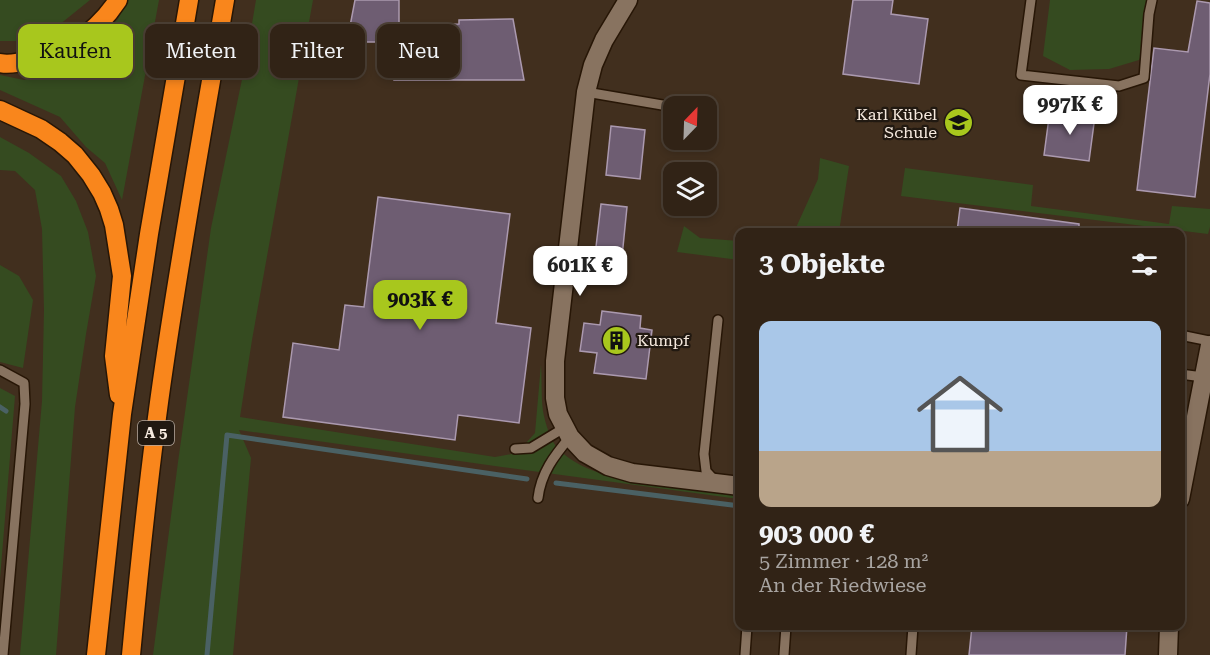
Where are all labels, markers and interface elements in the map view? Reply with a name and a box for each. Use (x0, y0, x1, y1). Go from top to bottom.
chip: Kaufen (18, 24, 133, 78)
chip: Mieten (145, 24, 258, 78)
chip: Filter (270, 24, 365, 78)
chip: Neu (377, 24, 460, 78)
pin: 997K € (1021, 85, 1119, 136)
text: 997K € (1037, 92, 1103, 116)
north arrow (663, 96, 717, 150)
map controls (663, 96, 717, 216)
place label: Karl Kübel Schule (856, 105, 937, 142)
school or university icon: Karl Kübel Schule (942, 107, 974, 139)
button: layers (663, 162, 717, 216)
pin: 601K € (531, 246, 629, 297)
icon: filters (1128, 248, 1161, 281)
text: 3 Objekte (759, 249, 885, 279)
text: 601K € (547, 253, 613, 277)
pin: 903K € (371, 280, 469, 331)
text: 903K € (387, 287, 453, 311)
building icon: Kumpf (600, 324, 632, 356)
place label: Kumpf (637, 331, 690, 350)
icon: home (906, 360, 1014, 468)
road number: A 5 (138, 421, 174, 445)
text: 903 000 € (759, 519, 874, 549)
text: 5 Zimmer · 128 m² (759, 549, 928, 573)
text: An der Riedwiese (759, 573, 926, 597)

